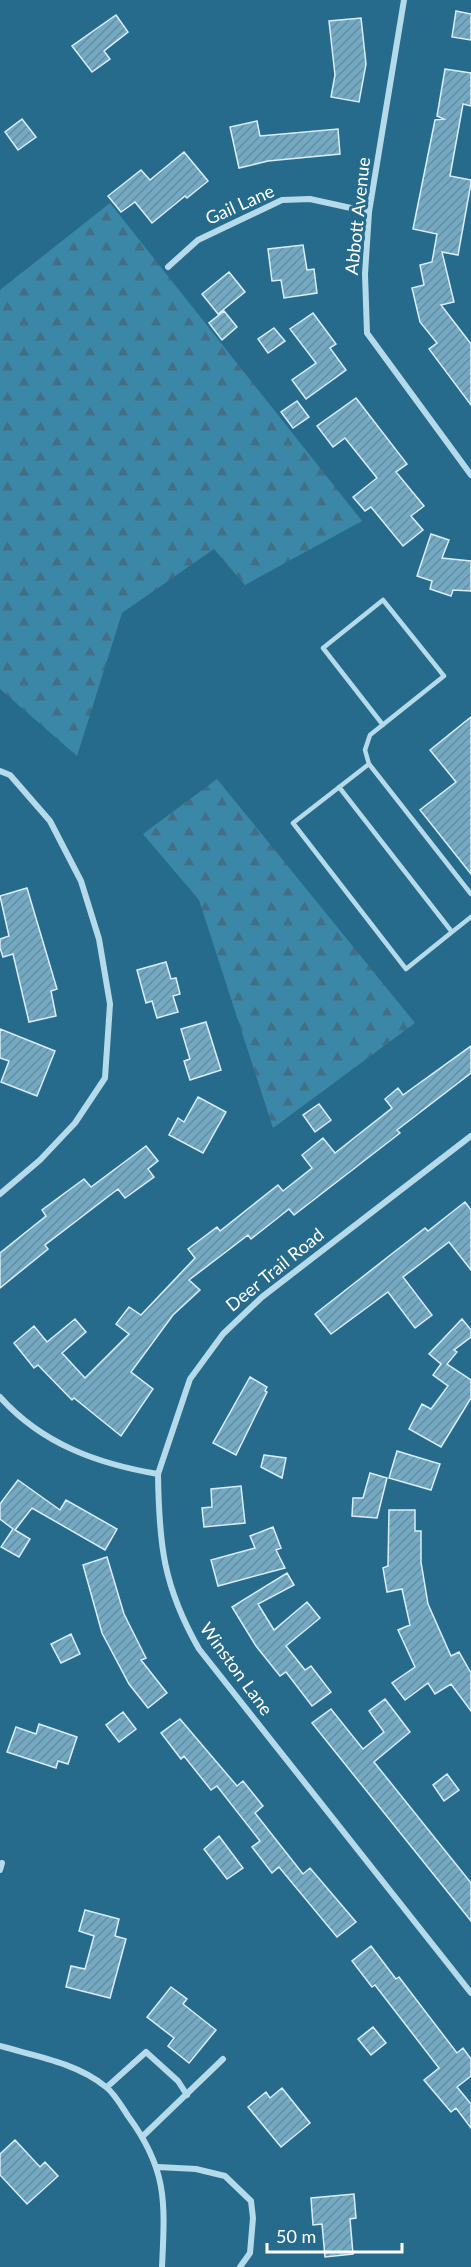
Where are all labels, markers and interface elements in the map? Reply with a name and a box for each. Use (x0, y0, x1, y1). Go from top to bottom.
street label: Abbott Avenue (340, 156, 374, 276)
street label: Gail Lane (202, 179, 277, 229)
street label: Deer Trail Road (221, 1223, 328, 1316)
street label: Winston Lane (196, 1618, 278, 1719)
scale bar (267, 2216, 402, 2254)
text: 50 m (276, 2225, 316, 2247)

